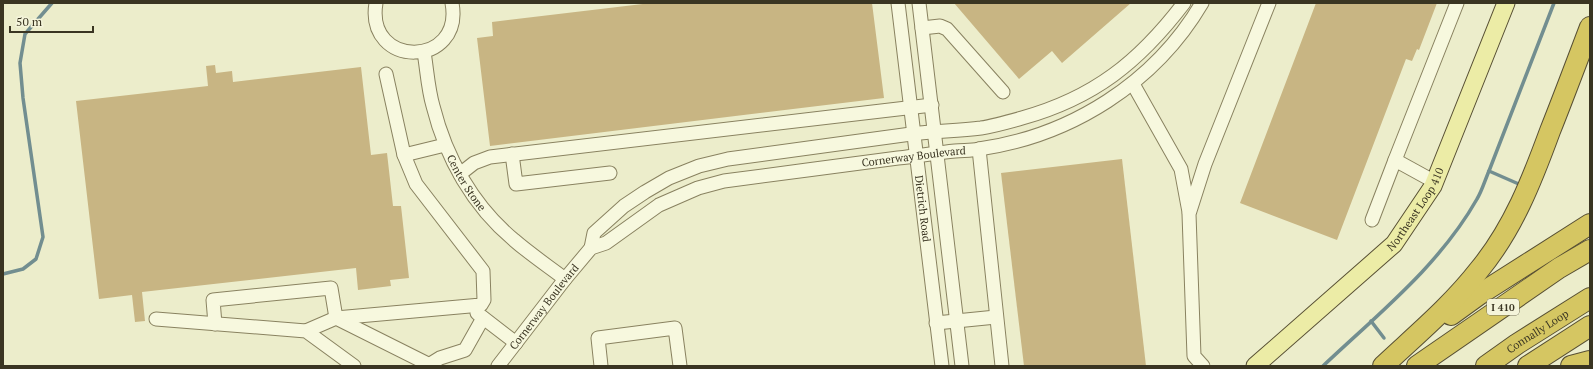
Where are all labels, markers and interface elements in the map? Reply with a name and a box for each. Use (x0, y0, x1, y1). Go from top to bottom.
scale bar (10, 8, 93, 34)
text: 50 m (16, 14, 43, 29)
street label: Cornerway Boulevard (861, 143, 966, 170)
street label: Center Stone (444, 152, 489, 214)
street label: Northeast Loop 410 (1384, 165, 1447, 254)
street label: Dietrich Road (912, 174, 934, 243)
street label: Cornerway Boulevard (506, 261, 582, 352)
road number: I 410 (1487, 299, 1519, 315)
street label: Connally Loop (1504, 306, 1571, 356)

